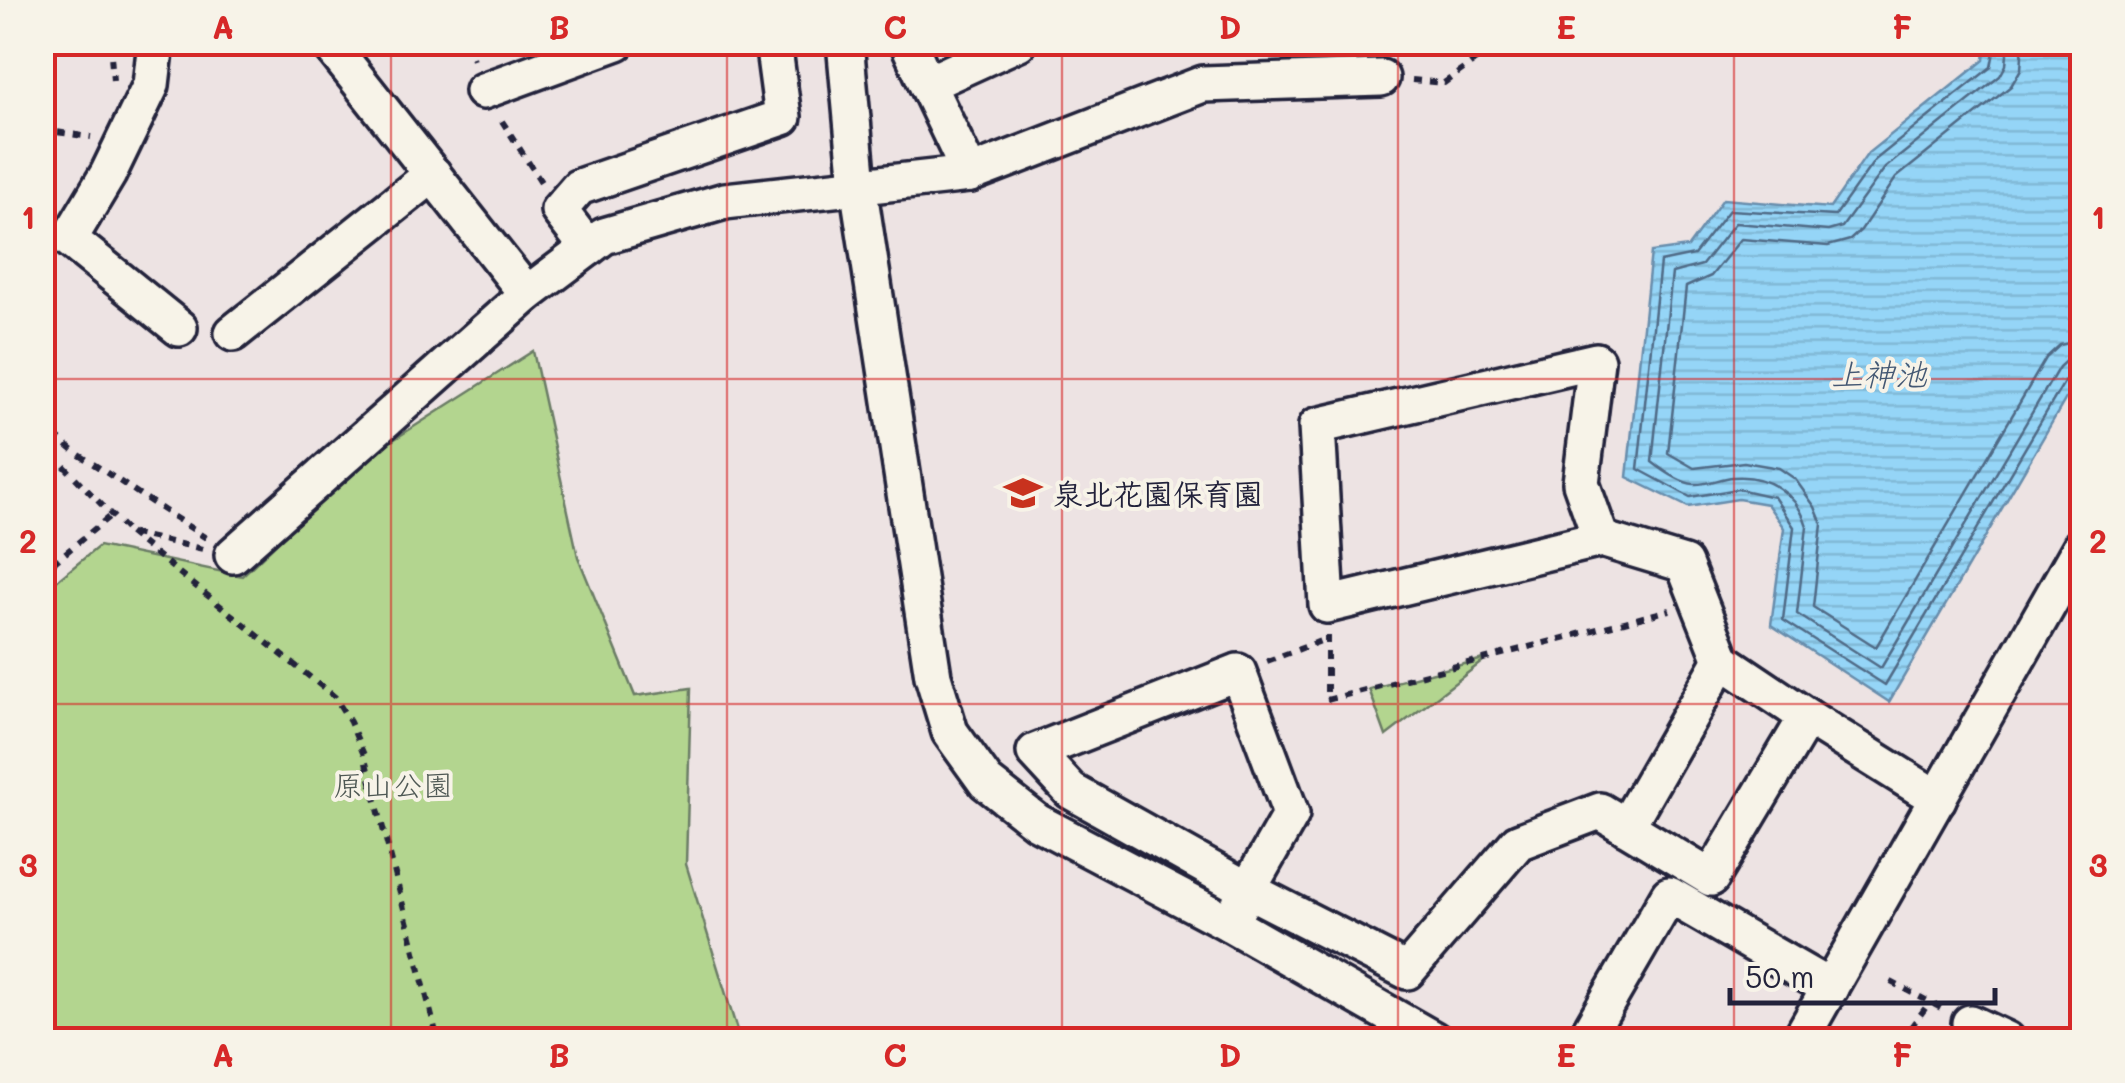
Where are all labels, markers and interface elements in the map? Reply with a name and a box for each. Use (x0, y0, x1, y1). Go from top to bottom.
text: A (212, 5, 234, 47)
text: B (548, 5, 570, 47)
text: C (883, 5, 907, 47)
text: D (1219, 5, 1241, 47)
text: E (1556, 5, 1576, 47)
text: F (1892, 5, 1912, 47)
text: 1 (21, 195, 35, 237)
text: 1 (2091, 195, 2105, 237)
water label: 上神池 (1831, 352, 1928, 394)
school or university icon: 泉北花園保育園 (1002, 472, 1044, 514)
place label: 泉北花園保育園 (1053, 473, 1263, 513)
text: 2 (19, 519, 37, 561)
text: 2 (2089, 519, 2107, 561)
park label: 原山公園 (333, 764, 453, 804)
text: 3 (18, 843, 38, 885)
text: 3 (2088, 843, 2108, 885)
scale bar (1730, 943, 1995, 1005)
text: 50 m (1745, 956, 1815, 996)
text: A (212, 1033, 234, 1075)
text: B (548, 1033, 570, 1075)
text: C (883, 1033, 907, 1075)
text: D (1219, 1033, 1241, 1075)
text: E (1556, 1033, 1576, 1075)
text: F (1892, 1033, 1912, 1075)

